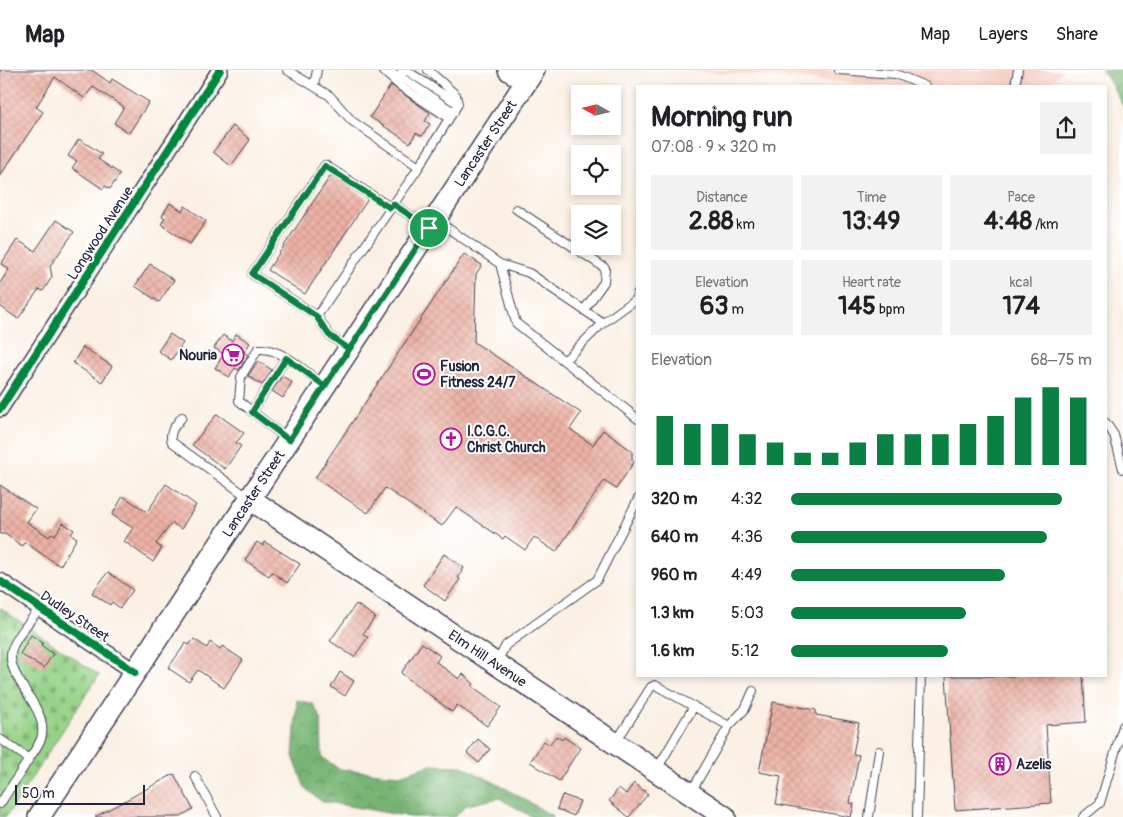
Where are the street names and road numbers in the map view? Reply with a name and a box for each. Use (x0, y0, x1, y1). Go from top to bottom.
street label: Lancaster Street (451, 97, 521, 190)
street label: Longwood Avenue (64, 183, 137, 283)
street label: Lancaster Street (219, 447, 289, 540)
street label: Dudley Street (37, 587, 113, 646)
street label: Elm Hill Avenue (445, 626, 530, 691)

